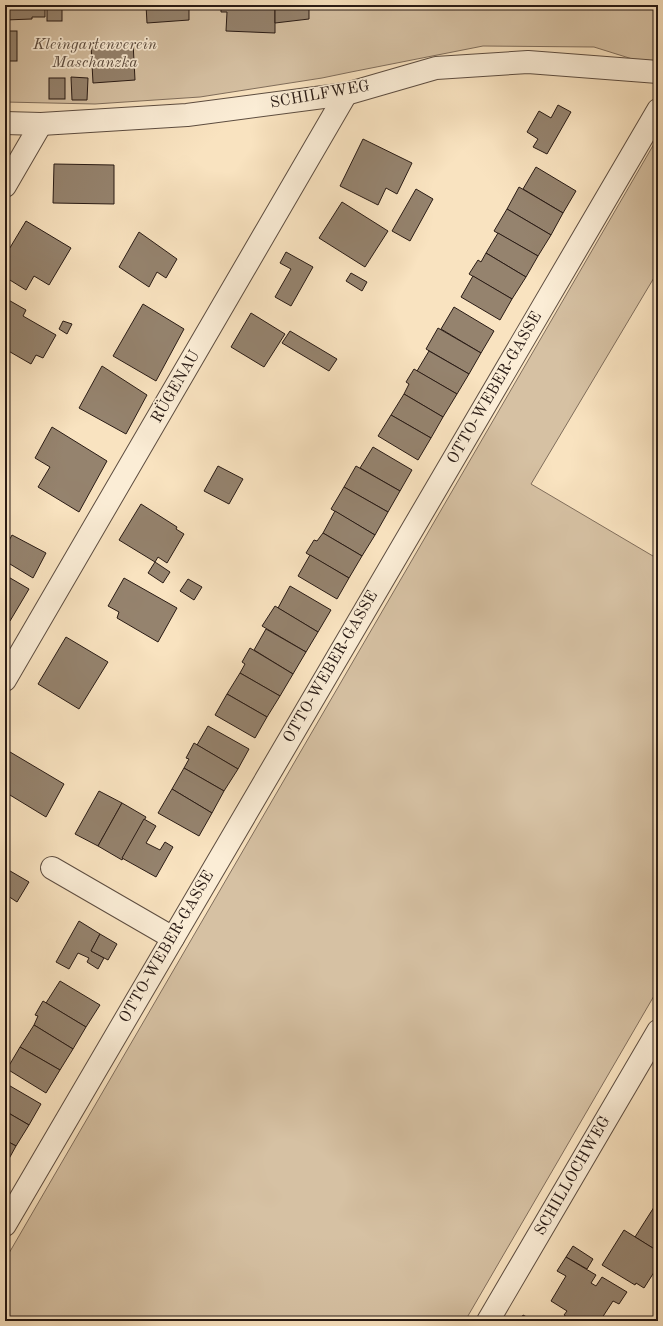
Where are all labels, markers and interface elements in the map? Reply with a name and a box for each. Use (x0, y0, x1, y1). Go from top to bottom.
park label: Kleingartenverein Maschanzka (32, 37, 157, 71)
street label: SCHILFWEG (269, 78, 371, 112)
street label: OTTO-WEBER-GASSE (445, 309, 545, 467)
street label: RÜGENAU (145, 346, 203, 426)
street label: OTTO-WEBER-GASSE (281, 588, 381, 746)
street label: OTTO-WEBER-GASSE (117, 868, 217, 1026)
street label: SCHILLOCHWEG (532, 1113, 614, 1239)

